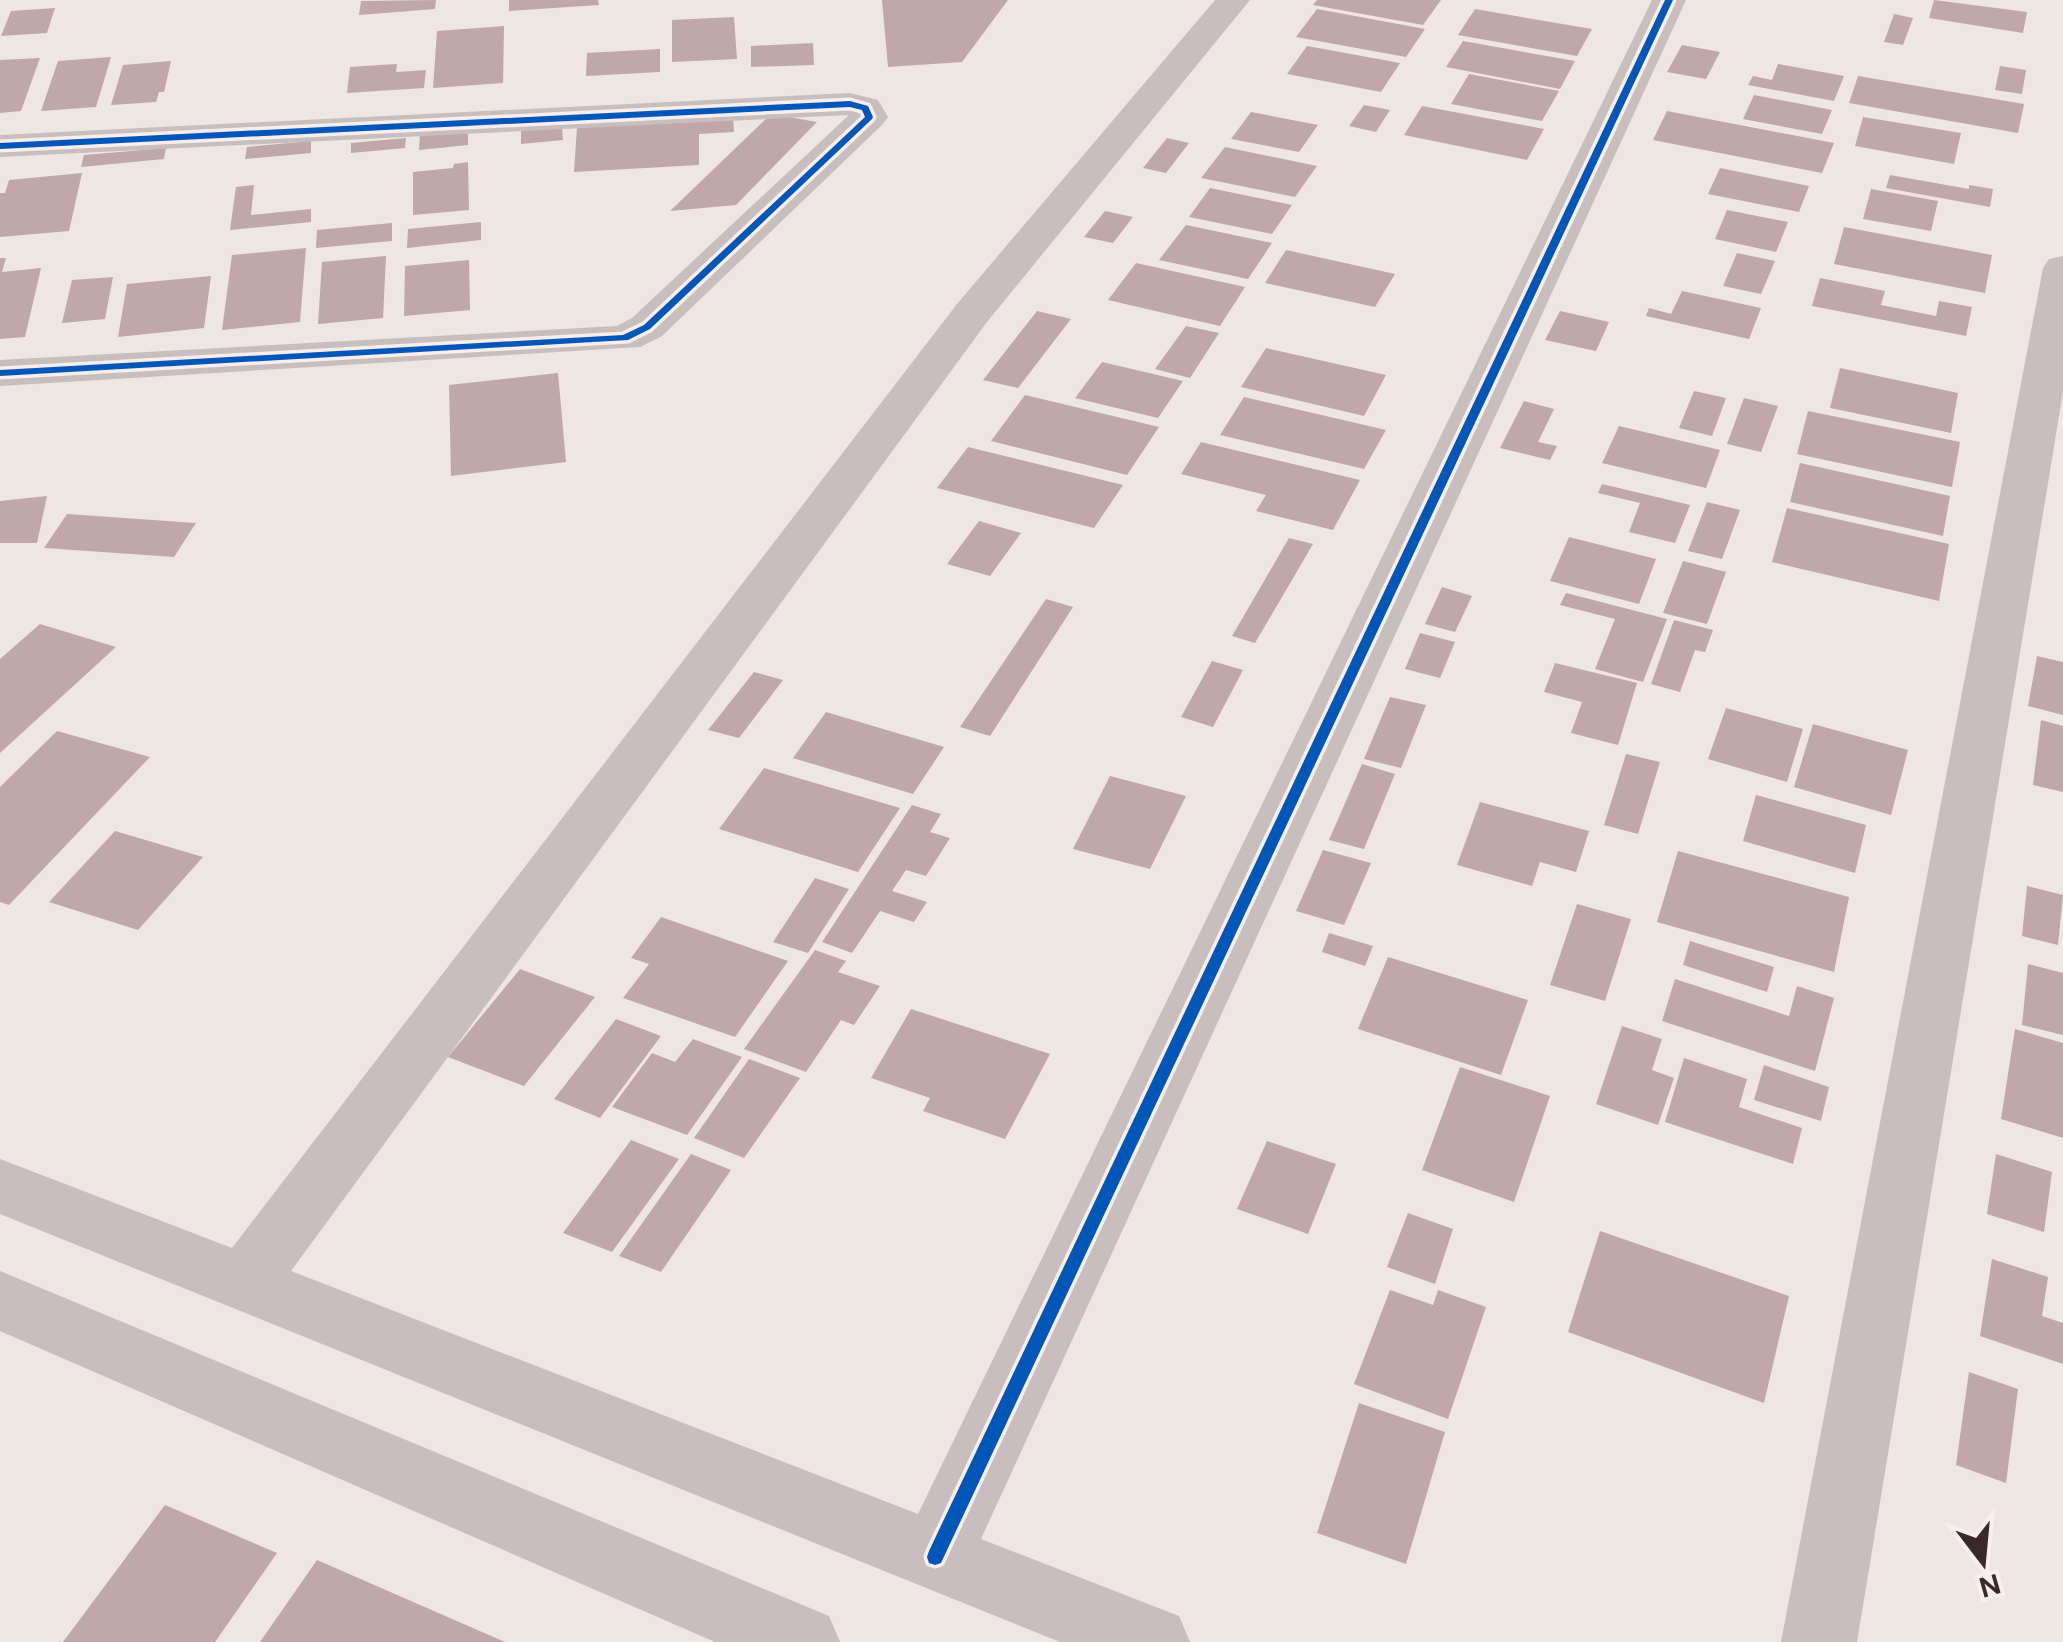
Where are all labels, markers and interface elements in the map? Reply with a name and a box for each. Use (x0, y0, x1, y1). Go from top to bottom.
north arrow (1933, 1512, 2033, 1612)
text: N (1975, 1565, 2005, 1606)

